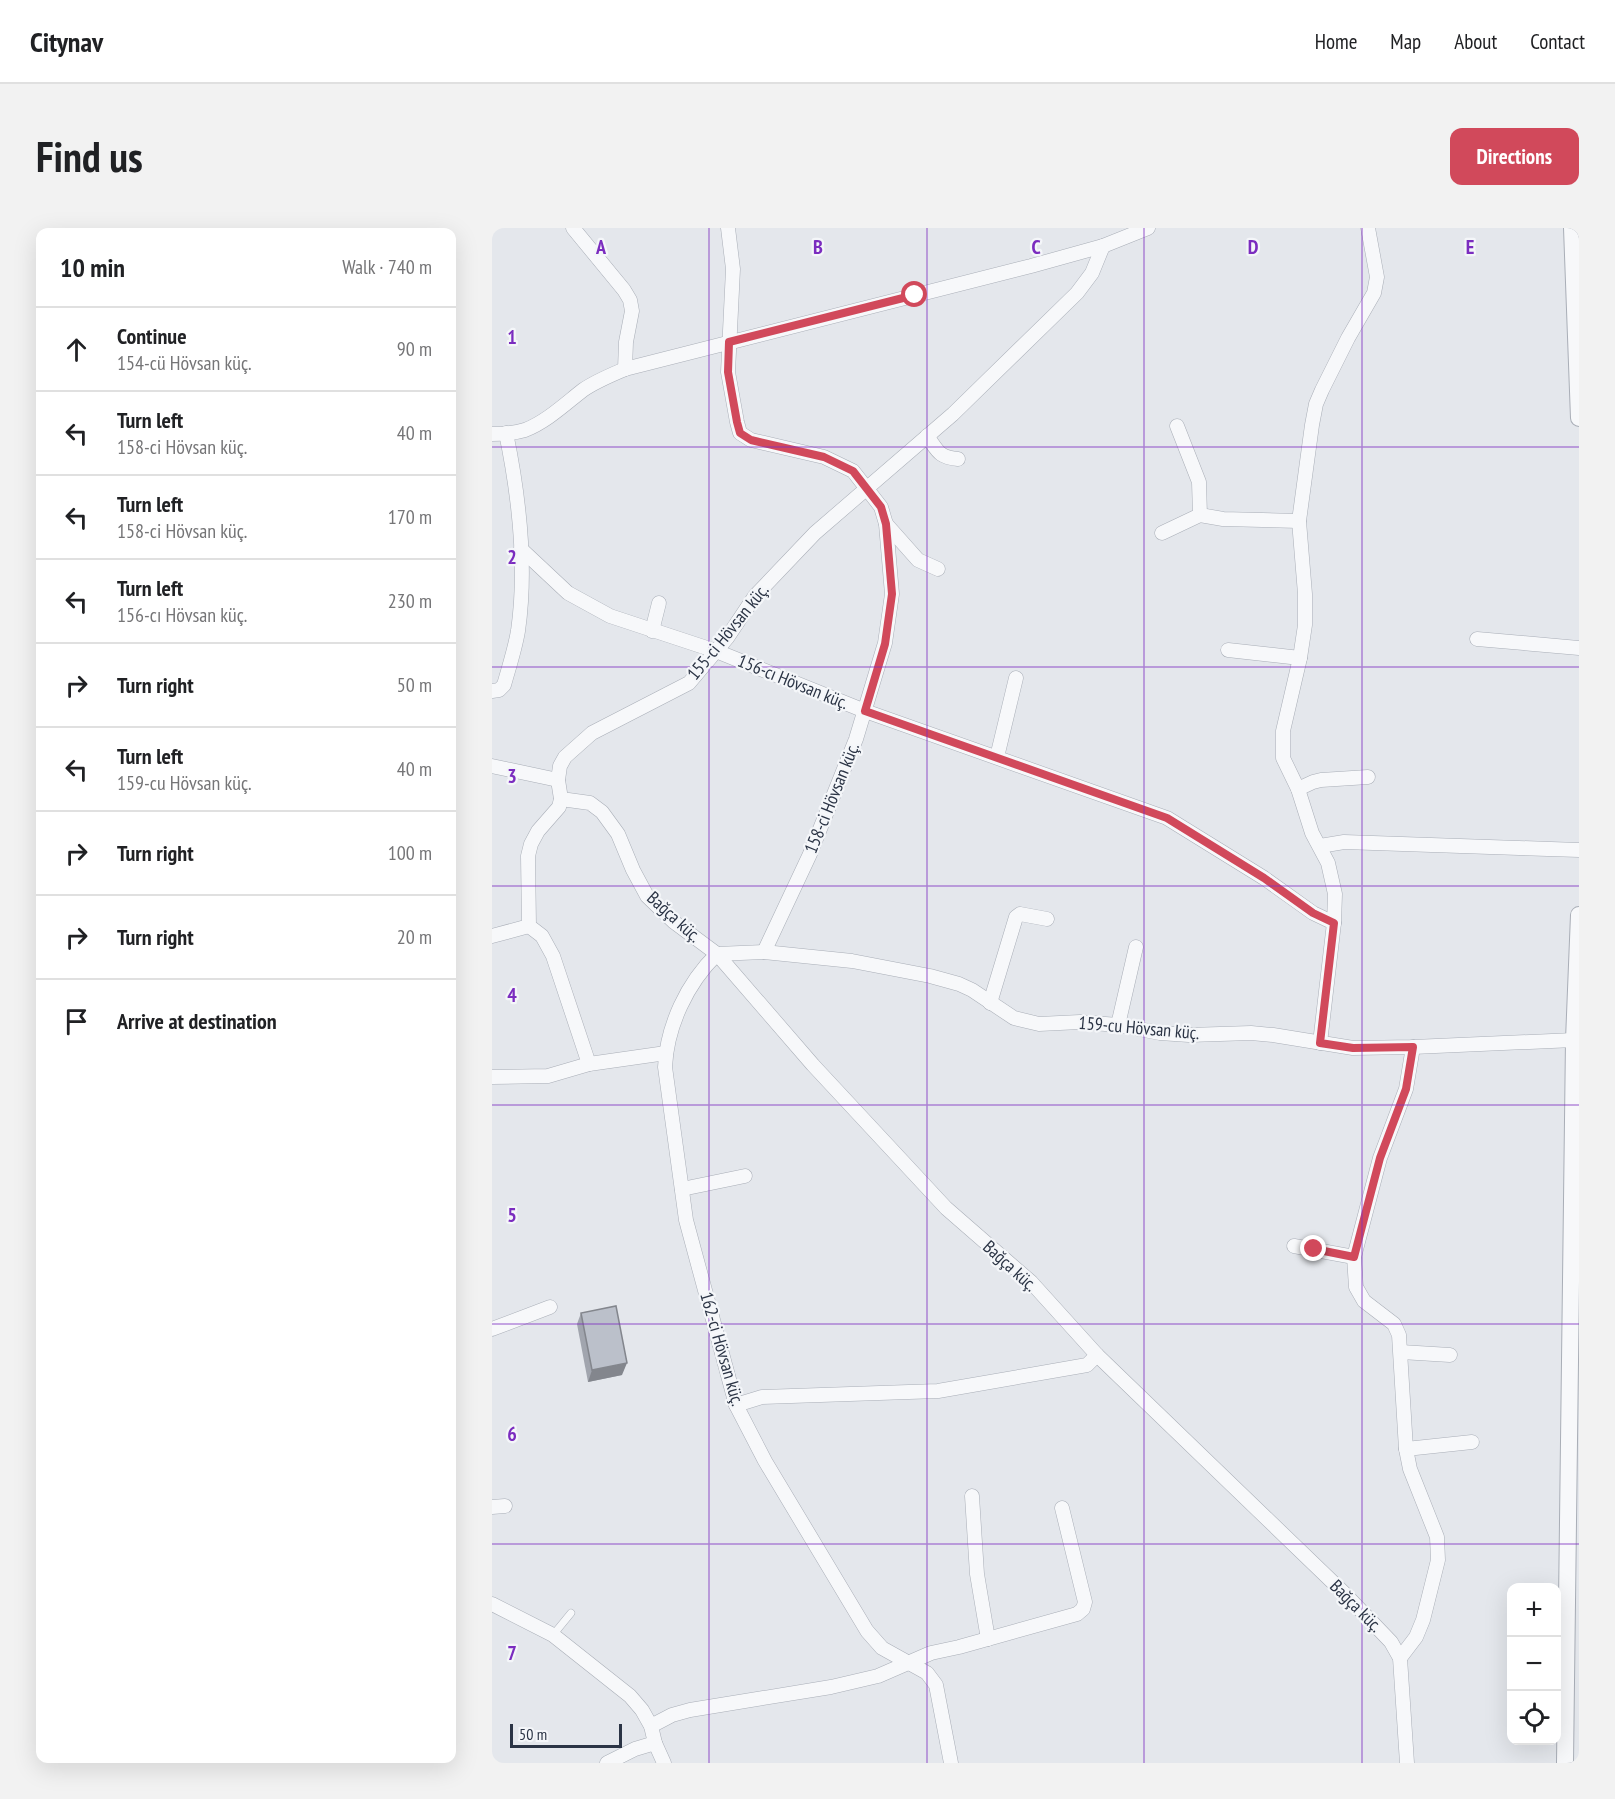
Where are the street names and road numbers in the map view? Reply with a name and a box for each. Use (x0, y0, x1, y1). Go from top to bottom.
street label: 155-ci Hövsan küç. (682, 579, 773, 685)
street label: 156-cı Hövsan küç. (734, 649, 852, 714)
street label: 158-ci Hövsan küç. (799, 739, 864, 857)
street label: Bağça küç. (642, 886, 706, 947)
street label: 159-cu Hövsan küç. (1078, 1011, 1200, 1044)
street label: Bağça küç. (978, 1235, 1042, 1296)
street label: 162-ci Hövsan küç. (695, 1289, 750, 1408)
street label: Bağça küç. (1325, 1574, 1388, 1637)

